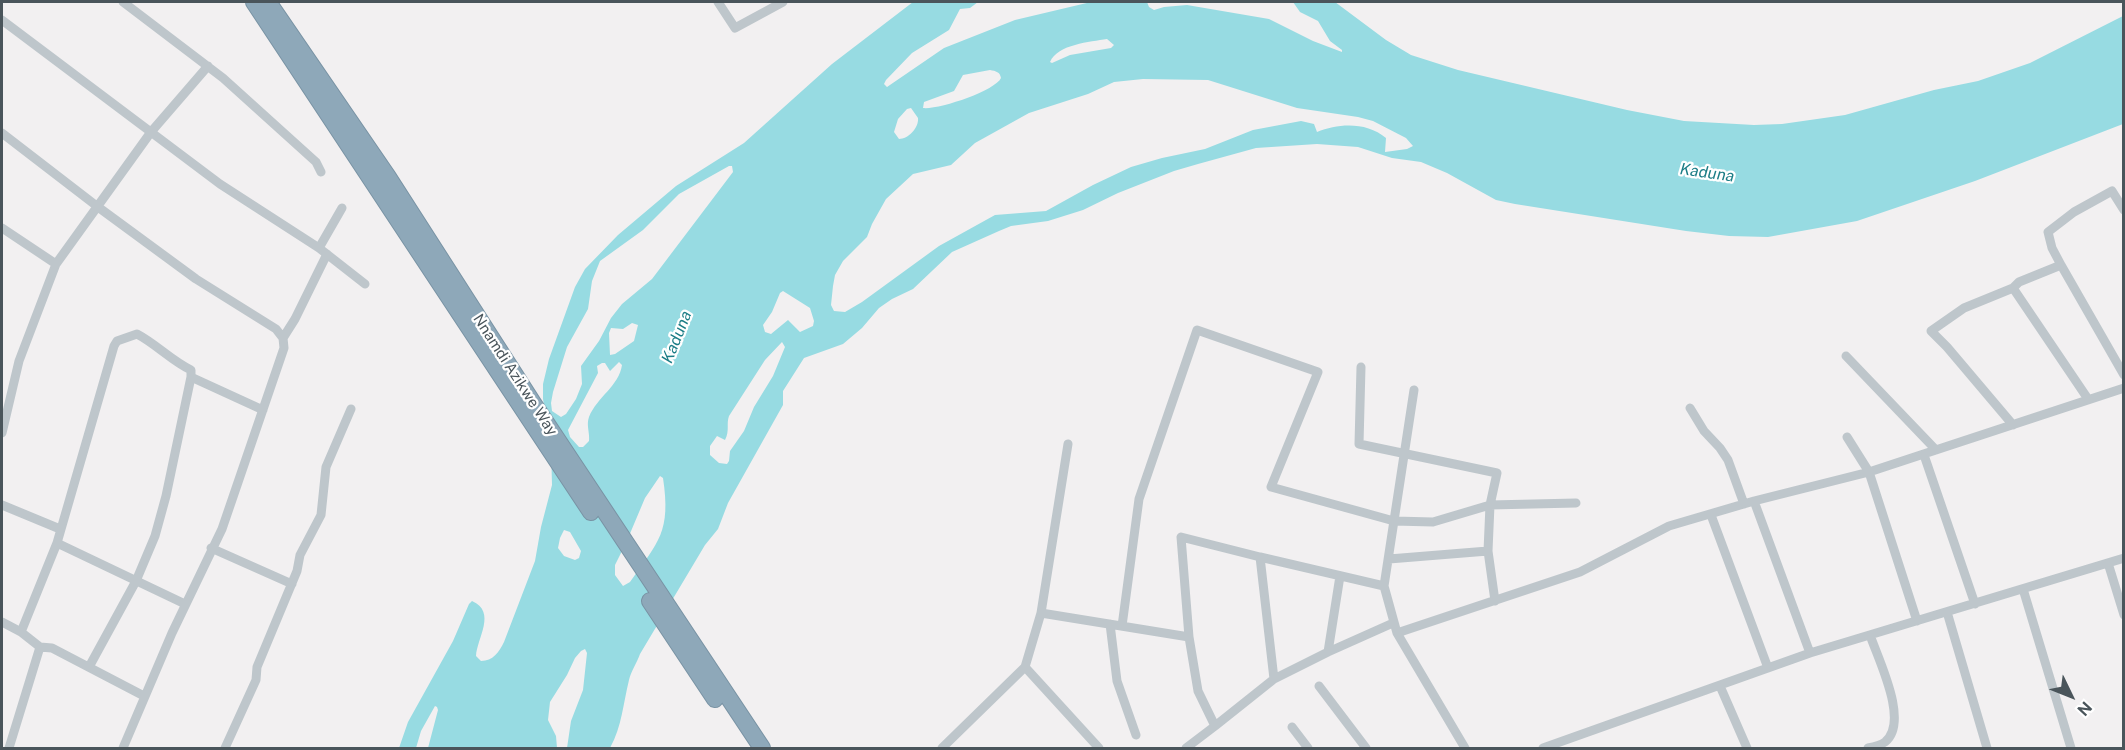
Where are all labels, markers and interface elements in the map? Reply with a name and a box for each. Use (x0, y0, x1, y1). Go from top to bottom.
water label: Kaduna (1679, 160, 1735, 186)
water label: Kaduna (658, 308, 696, 366)
street label: Nnamdi Azikwe Way (469, 311, 561, 439)
north arrow (2041, 666, 2101, 726)
text: N (2073, 698, 2096, 720)

